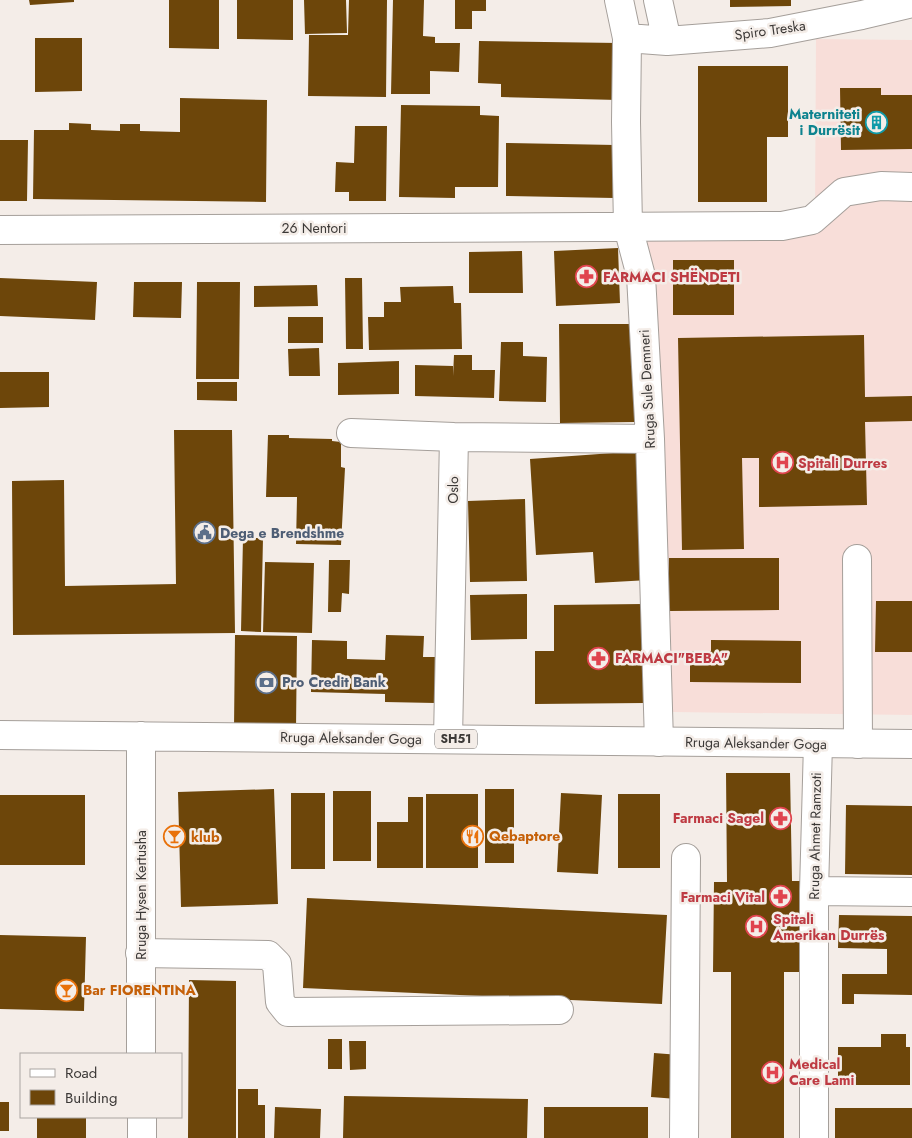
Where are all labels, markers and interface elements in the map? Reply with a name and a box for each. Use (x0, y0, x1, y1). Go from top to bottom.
street label: Spiro Treska (733, 15, 807, 45)
place label: Materniteti i Durrësit (789, 104, 861, 140)
building icon: Materniteti i Durrësit (864, 110, 888, 134)
street label: 26 Nentori (281, 218, 347, 238)
pharmacy icon: FARMACI SHËNDETI (575, 265, 599, 289)
place label: FARMACI SHËNDETI (603, 267, 740, 287)
street label: Rruga Sule Demneri (634, 329, 660, 449)
hospital icon: Spitali Durres (770, 451, 794, 475)
place label: Spitali Durres (798, 453, 888, 473)
street label: Oslo (443, 476, 463, 504)
public building icon: Dega e Brendshme (192, 521, 216, 545)
place label: Dega e Brendshme (220, 523, 344, 543)
pharmacy icon: FARMACI"BEBA" (587, 646, 611, 670)
place label: FARMACI"BEBA" (615, 648, 728, 668)
bank icon: Pro Credit Bank (254, 670, 278, 694)
place label: Pro Credit Bank (282, 672, 386, 692)
street label: Rruga Aleksander Goga (280, 727, 422, 749)
road number: SH51 (435, 730, 477, 749)
street label: Rruga Aleksander Goga (685, 732, 827, 754)
street label: Rruga Ahmet Ramzoti (804, 772, 826, 900)
pharmacy icon: Farmaci Sagel (768, 806, 792, 830)
place label: Farmaci Sagel (673, 808, 764, 828)
restaurant icon: Qebaptore (461, 824, 485, 848)
bar icon: klub (163, 825, 187, 849)
place label: Qebaptore (489, 826, 560, 846)
place label: klub (191, 827, 220, 847)
street label: Rruga Hysen Kertusha (131, 830, 151, 960)
pharmacy icon: Farmaci Vital (769, 885, 793, 909)
place label: Farmaci Vital (680, 887, 765, 907)
place label: Spitali Amerikan Durrës (772, 909, 885, 945)
hospital icon: Spitali Amerikan Durrës (745, 915, 769, 939)
bar icon: Bar FIORENTINA (55, 978, 79, 1002)
place label: Bar FIORENTINA (83, 980, 197, 1000)
legend (20, 1053, 182, 1118)
place label: Medical Care Lami (789, 1054, 855, 1090)
hospital icon: Medical Care Lami (761, 1060, 785, 1084)
text: Road (65, 1062, 97, 1084)
text: Building (65, 1087, 117, 1109)

